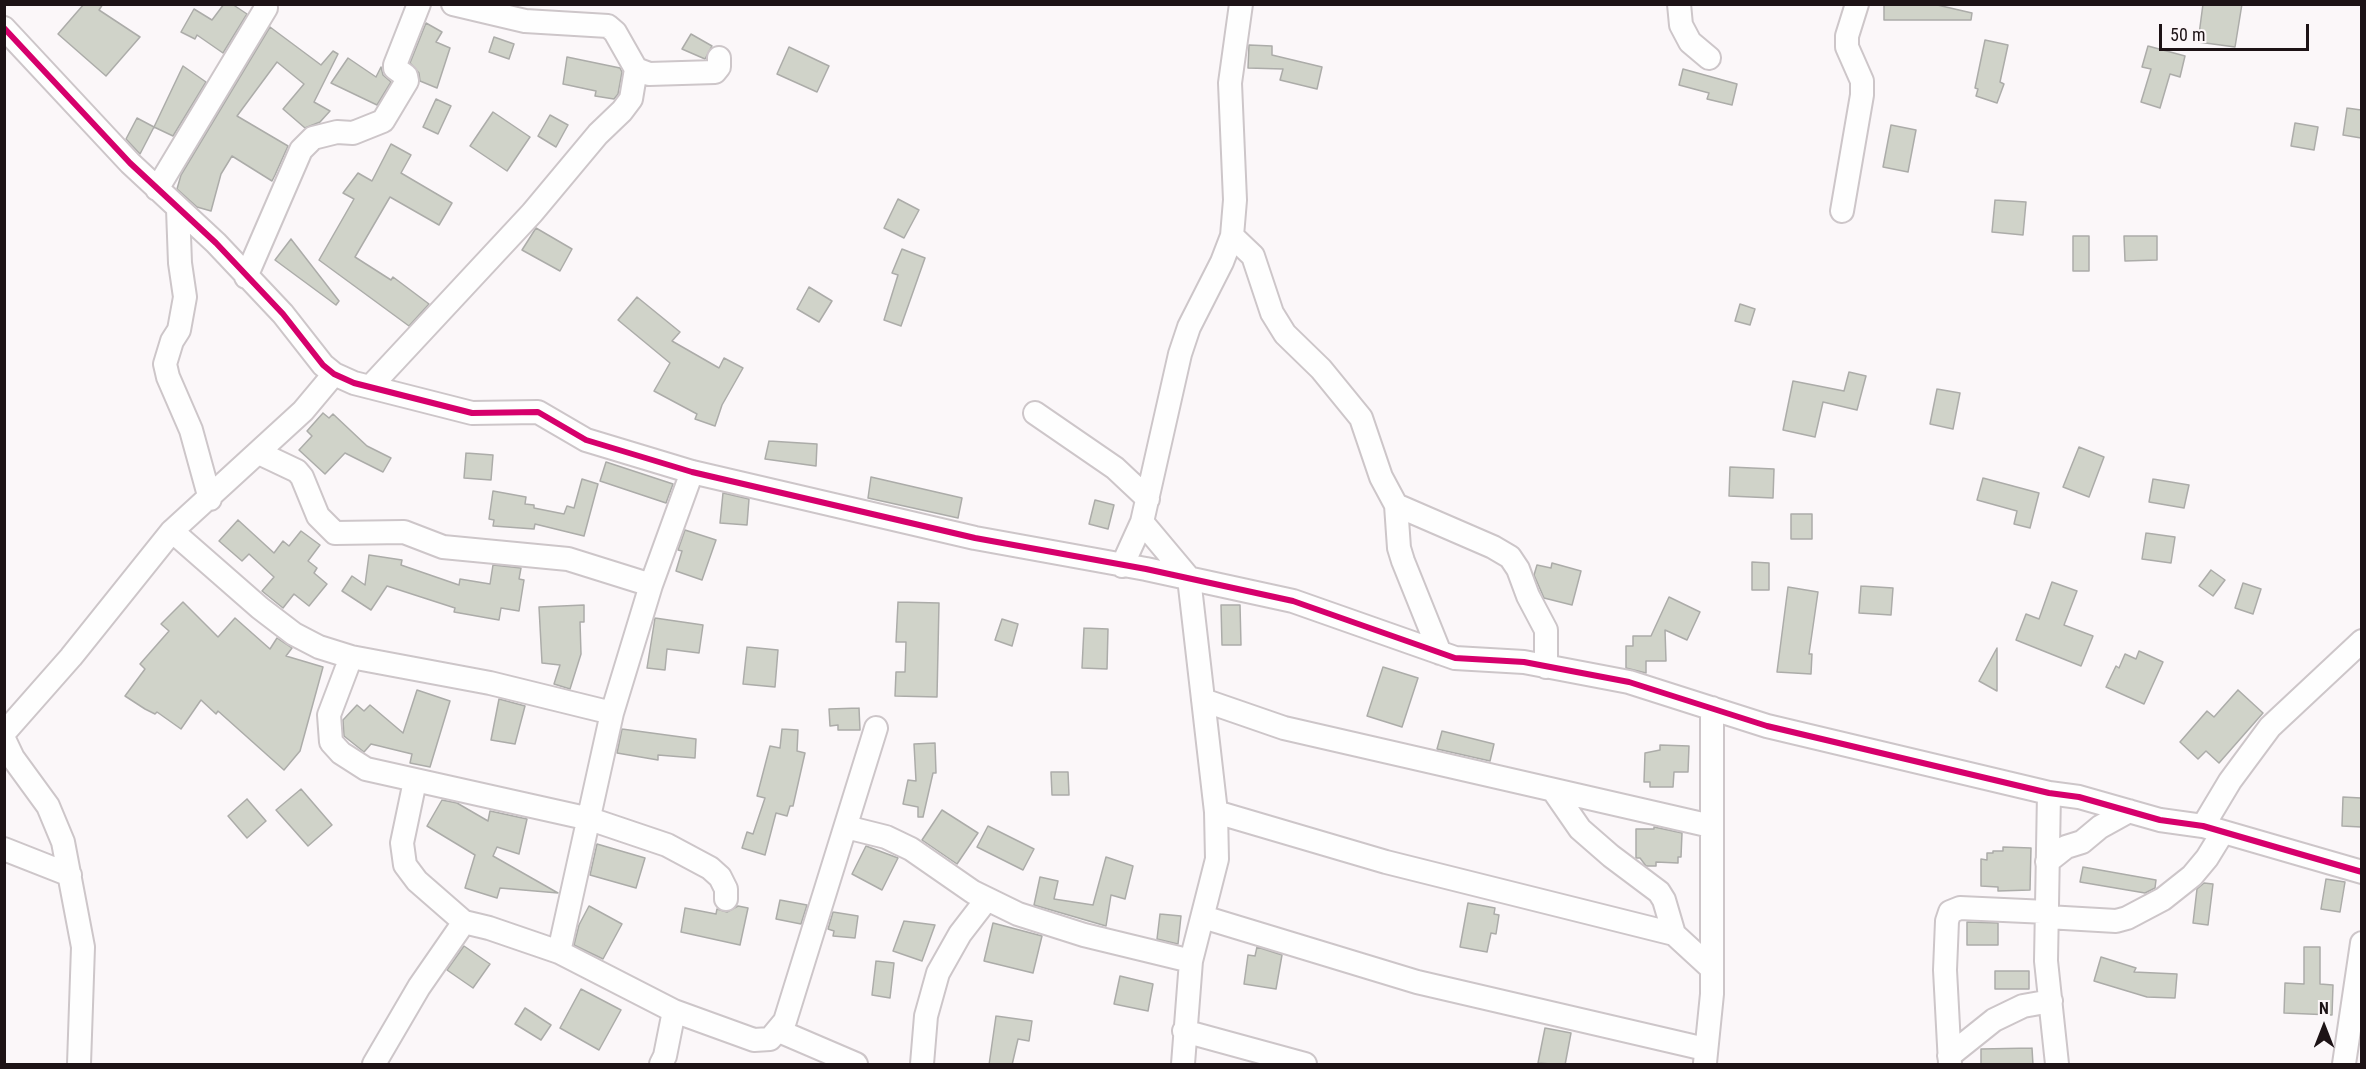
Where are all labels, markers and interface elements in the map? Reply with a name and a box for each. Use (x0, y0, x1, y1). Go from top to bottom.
scale bar (2162, 12, 2312, 50)
text: 50 m (2170, 24, 2205, 45)
north arrow (2294, 997, 2354, 1057)
text: N (2319, 999, 2329, 1018)

